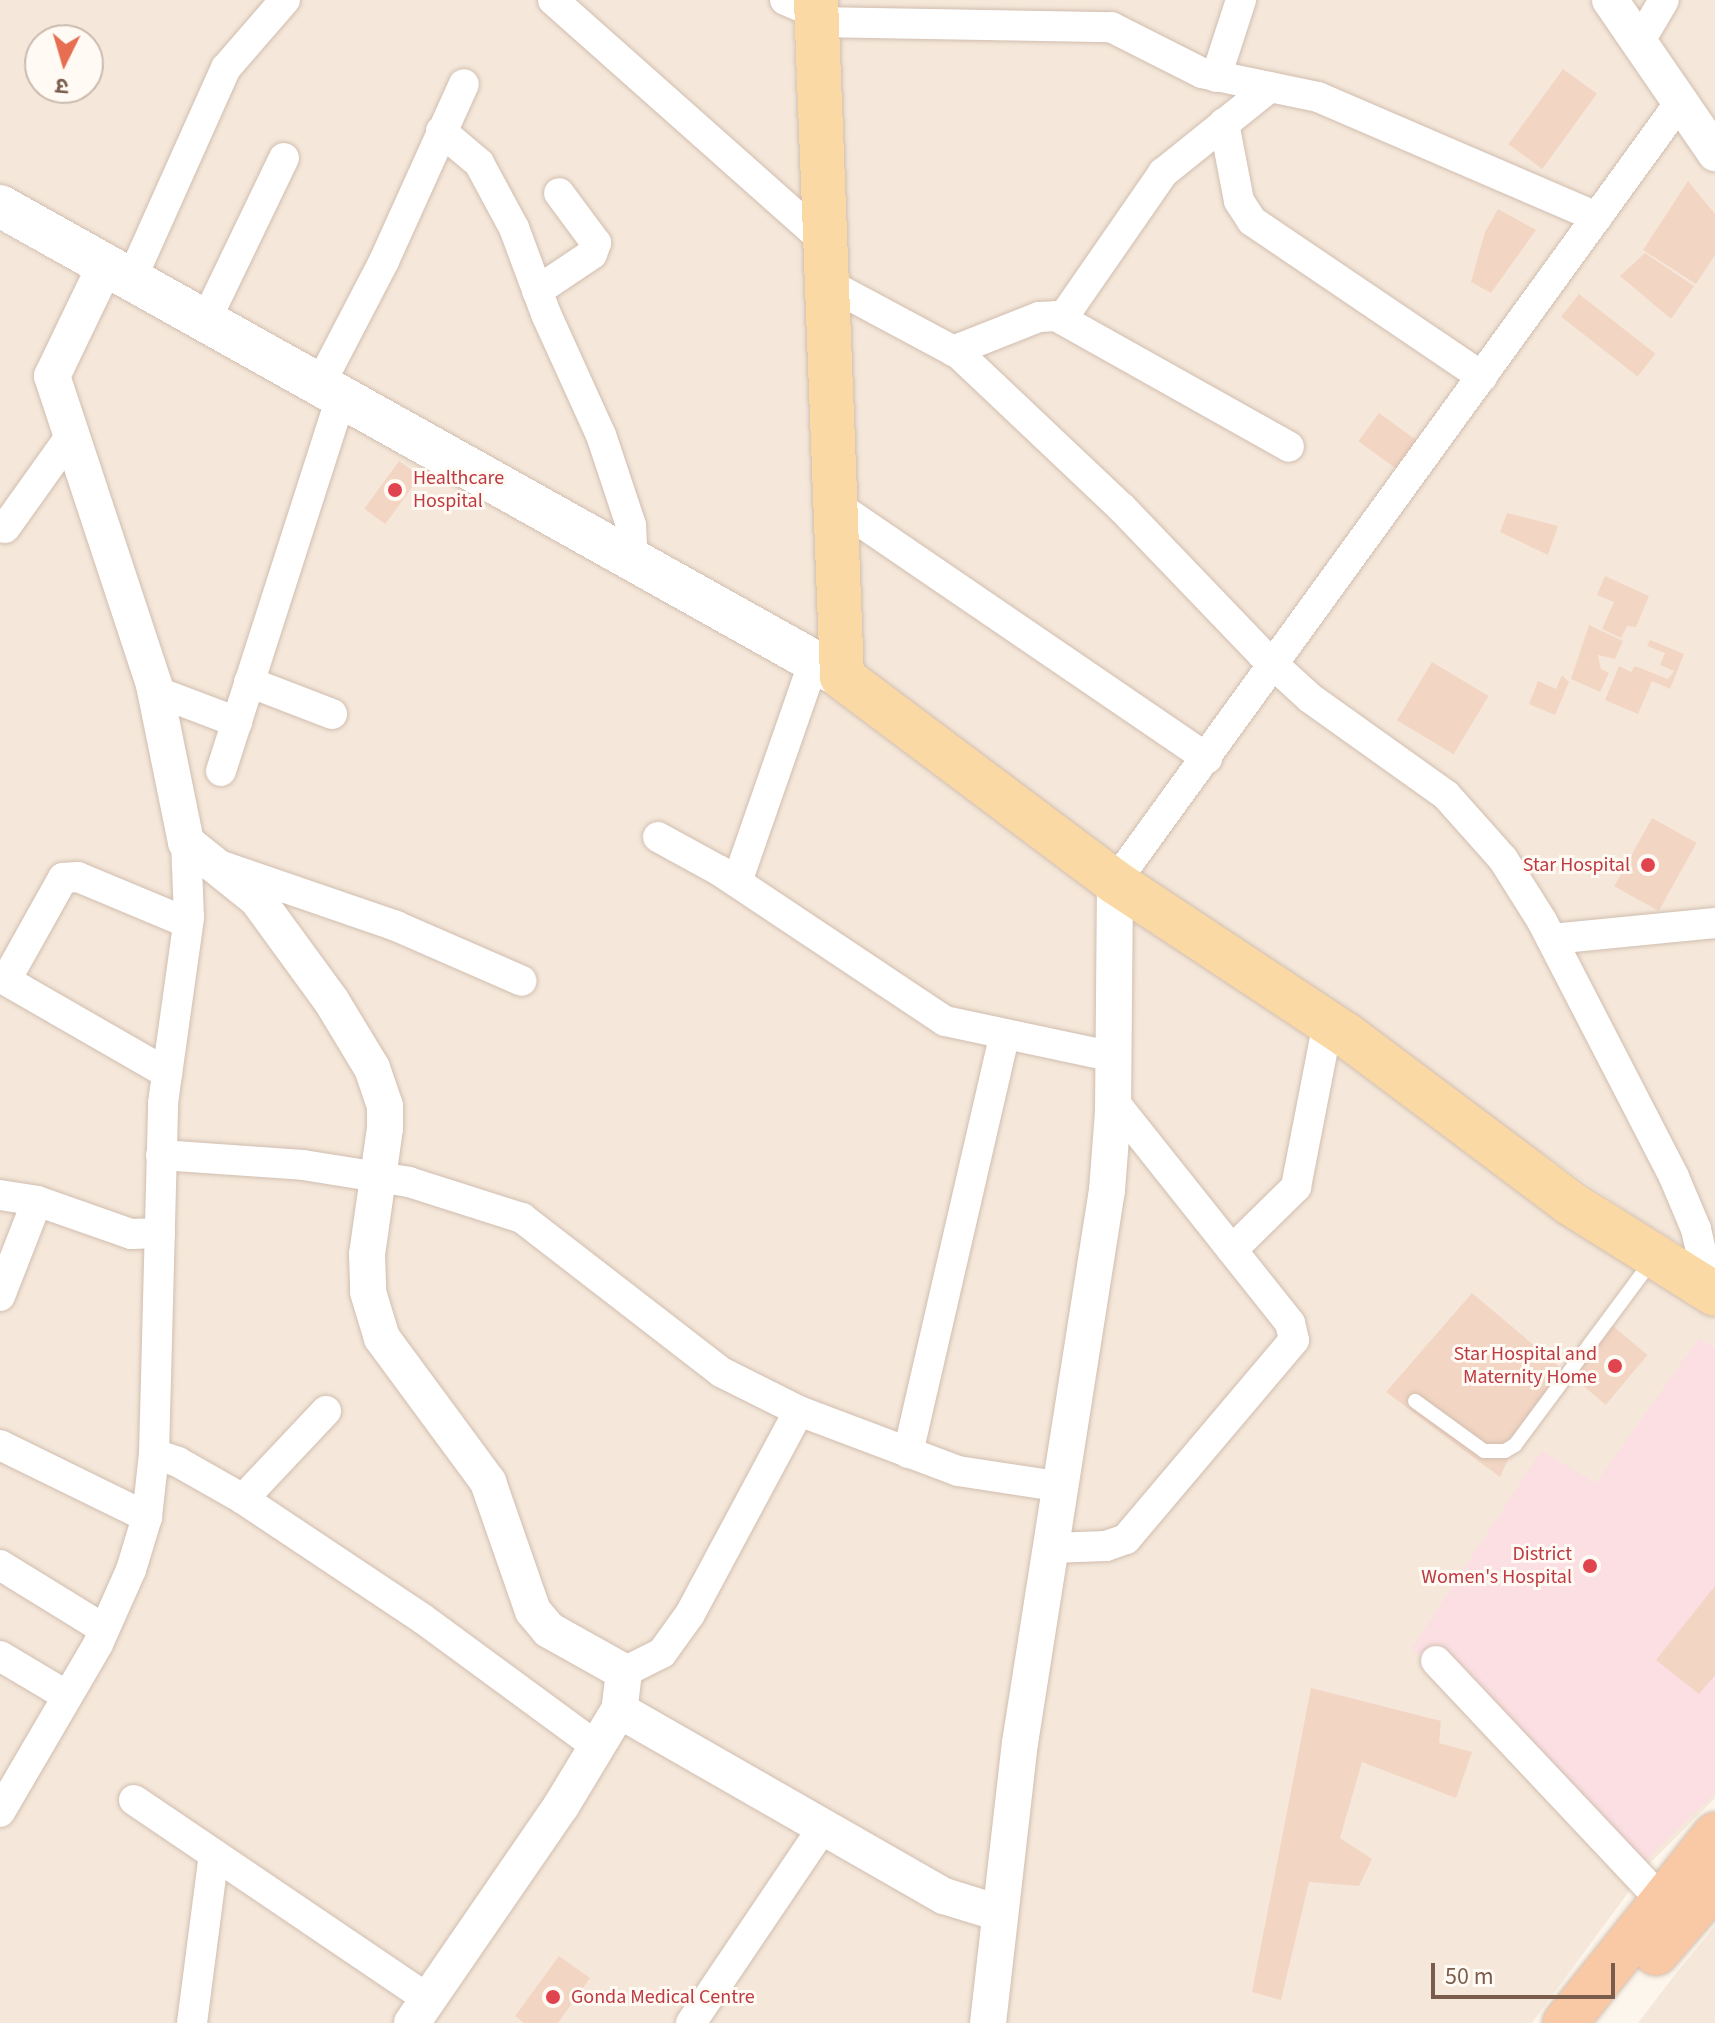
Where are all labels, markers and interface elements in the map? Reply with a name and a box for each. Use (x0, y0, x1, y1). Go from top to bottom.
north arrow (24, 24, 104, 104)
text: उ (54, 69, 70, 102)
place label: Healthcare Hospital (413, 466, 504, 513)
marker: Healthcare Hospital (384, 479, 406, 501)
place label: Star Hospital (1523, 853, 1630, 877)
marker: Star Hospital (1637, 854, 1659, 876)
place label: Star Hospital and Maternity Home (1454, 1342, 1597, 1389)
marker: Star Hospital and Maternity Home (1604, 1355, 1626, 1377)
place label: District Women's Hospital (1421, 1542, 1572, 1589)
marker: District Women's Hospital (1579, 1555, 1601, 1577)
scale bar (1435, 1947, 1619, 1997)
text: 50 m (1445, 1959, 1494, 1994)
place label: Gonda Medical Centre (571, 1985, 755, 2009)
marker: Gonda Medical Centre (542, 1986, 564, 2008)

